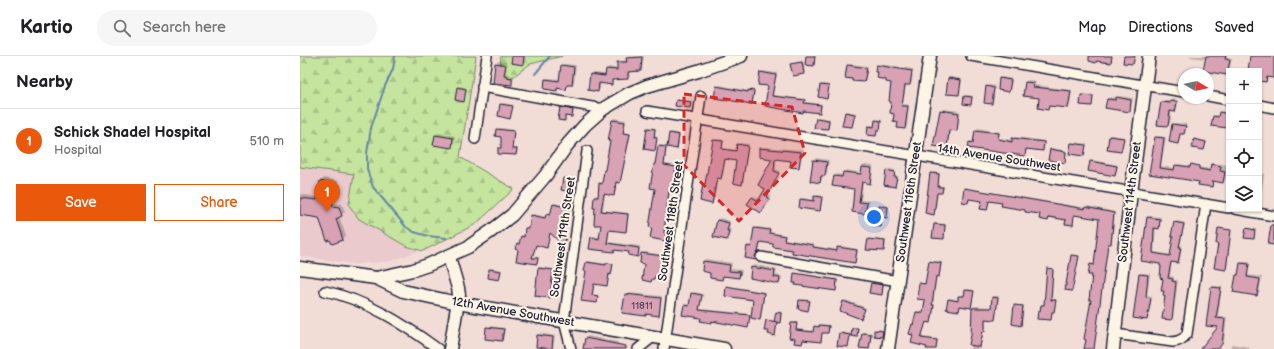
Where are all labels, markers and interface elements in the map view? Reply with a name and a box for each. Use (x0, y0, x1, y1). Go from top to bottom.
search box (97, 10, 377, 46)
text: Kartio (20, 16, 73, 39)
icon: search (111, 17, 133, 39)
text: Search here (143, 18, 226, 37)
text: Map (1078, 19, 1106, 36)
text: Directions (1128, 19, 1193, 36)
text: Saved (1215, 19, 1254, 36)
north arrow (1178, 68, 1214, 104)
map controls (1226, 68, 1262, 212)
button: + (1226, 68, 1262, 104)
text: Nearby (16, 72, 73, 92)
button: − (1226, 104, 1262, 140)
text: Schick Shadel Hospital (54, 123, 211, 142)
text: 1 (26, 133, 32, 149)
text: 510 m (250, 133, 284, 149)
street label: Southwest 116th Street (893, 140, 925, 263)
street label: Southwest 114th Street (1115, 140, 1145, 263)
button: locate (1226, 140, 1262, 176)
street label: 14th Avenue Southwest (936, 141, 1062, 175)
text: Hospital (54, 142, 102, 158)
street label: Southwest 118th Street (655, 160, 687, 282)
street label: Southwest 119th Street (547, 176, 579, 298)
button: layers (1226, 176, 1262, 212)
pin: 1 (314, 179, 340, 212)
button: Save (16, 184, 146, 221)
button: Share (154, 184, 284, 221)
your location (864, 207, 884, 227)
street label: 12th Avenue Southwest (451, 294, 576, 330)
house number: 11811 (631, 300, 653, 312)

